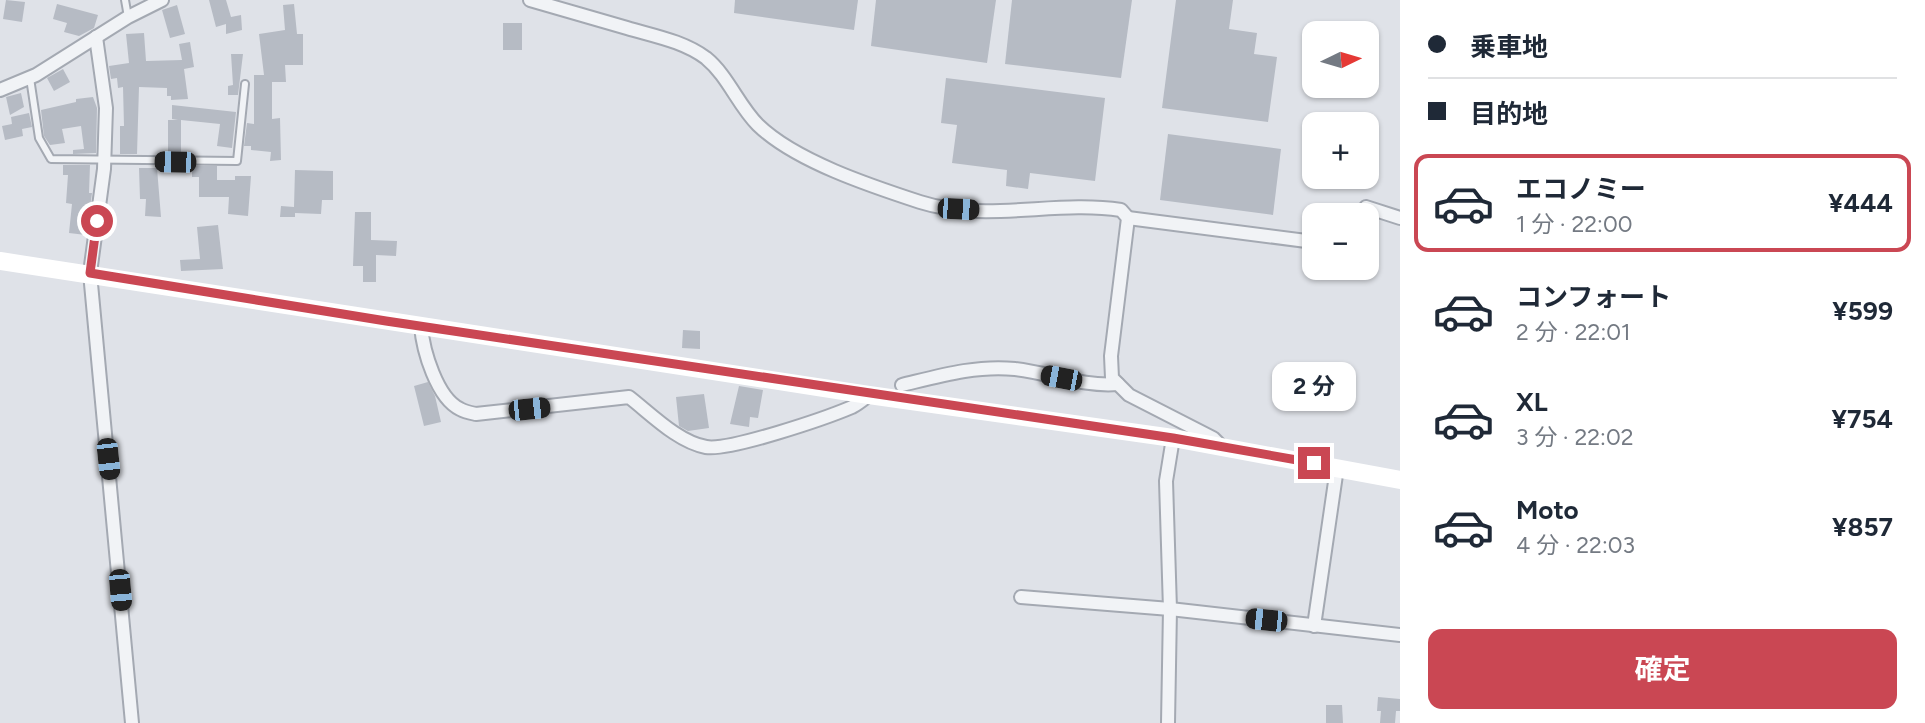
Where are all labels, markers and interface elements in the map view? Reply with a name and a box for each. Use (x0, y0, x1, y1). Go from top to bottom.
north arrow (1302, 21, 1379, 98)
map controls (1302, 21, 1379, 280)
text: 乗車地 (1470, 31, 1548, 63)
text: 目的地 (1470, 98, 1548, 130)
button: + (1302, 112, 1379, 189)
car (154, 151, 197, 173)
icon: car (1432, 172, 1495, 235)
text: エコノミー (1516, 173, 1646, 205)
text: ¥444 (1828, 187, 1893, 219)
car (937, 197, 980, 221)
button: − (1302, 203, 1379, 280)
route start (81, 205, 113, 237)
text: 1 分 · 22:00 (1516, 210, 1632, 238)
icon: car (1432, 280, 1495, 343)
text: コンフォート (1516, 281, 1671, 313)
text: ¥599 (1832, 295, 1893, 327)
text: 2 分 · 22:01 (1516, 318, 1631, 346)
callout: 2 分 (1272, 362, 1356, 410)
car (1039, 364, 1084, 392)
text: 2 分 (1293, 372, 1335, 400)
text: XL (1516, 386, 1548, 418)
icon: car (1432, 388, 1495, 451)
car (508, 396, 551, 422)
text: ¥754 (1831, 403, 1893, 435)
text: 3 分 · 22:02 (1516, 423, 1634, 451)
car (96, 437, 121, 481)
route end (1298, 447, 1330, 479)
text: Moto (1516, 494, 1579, 526)
icon: car (1432, 496, 1495, 559)
text: ¥857 (1832, 511, 1893, 543)
text: 4 分 · 22:03 (1516, 531, 1635, 559)
car (108, 568, 133, 612)
car (1245, 607, 1288, 633)
button: 確定 (1428, 629, 1897, 709)

